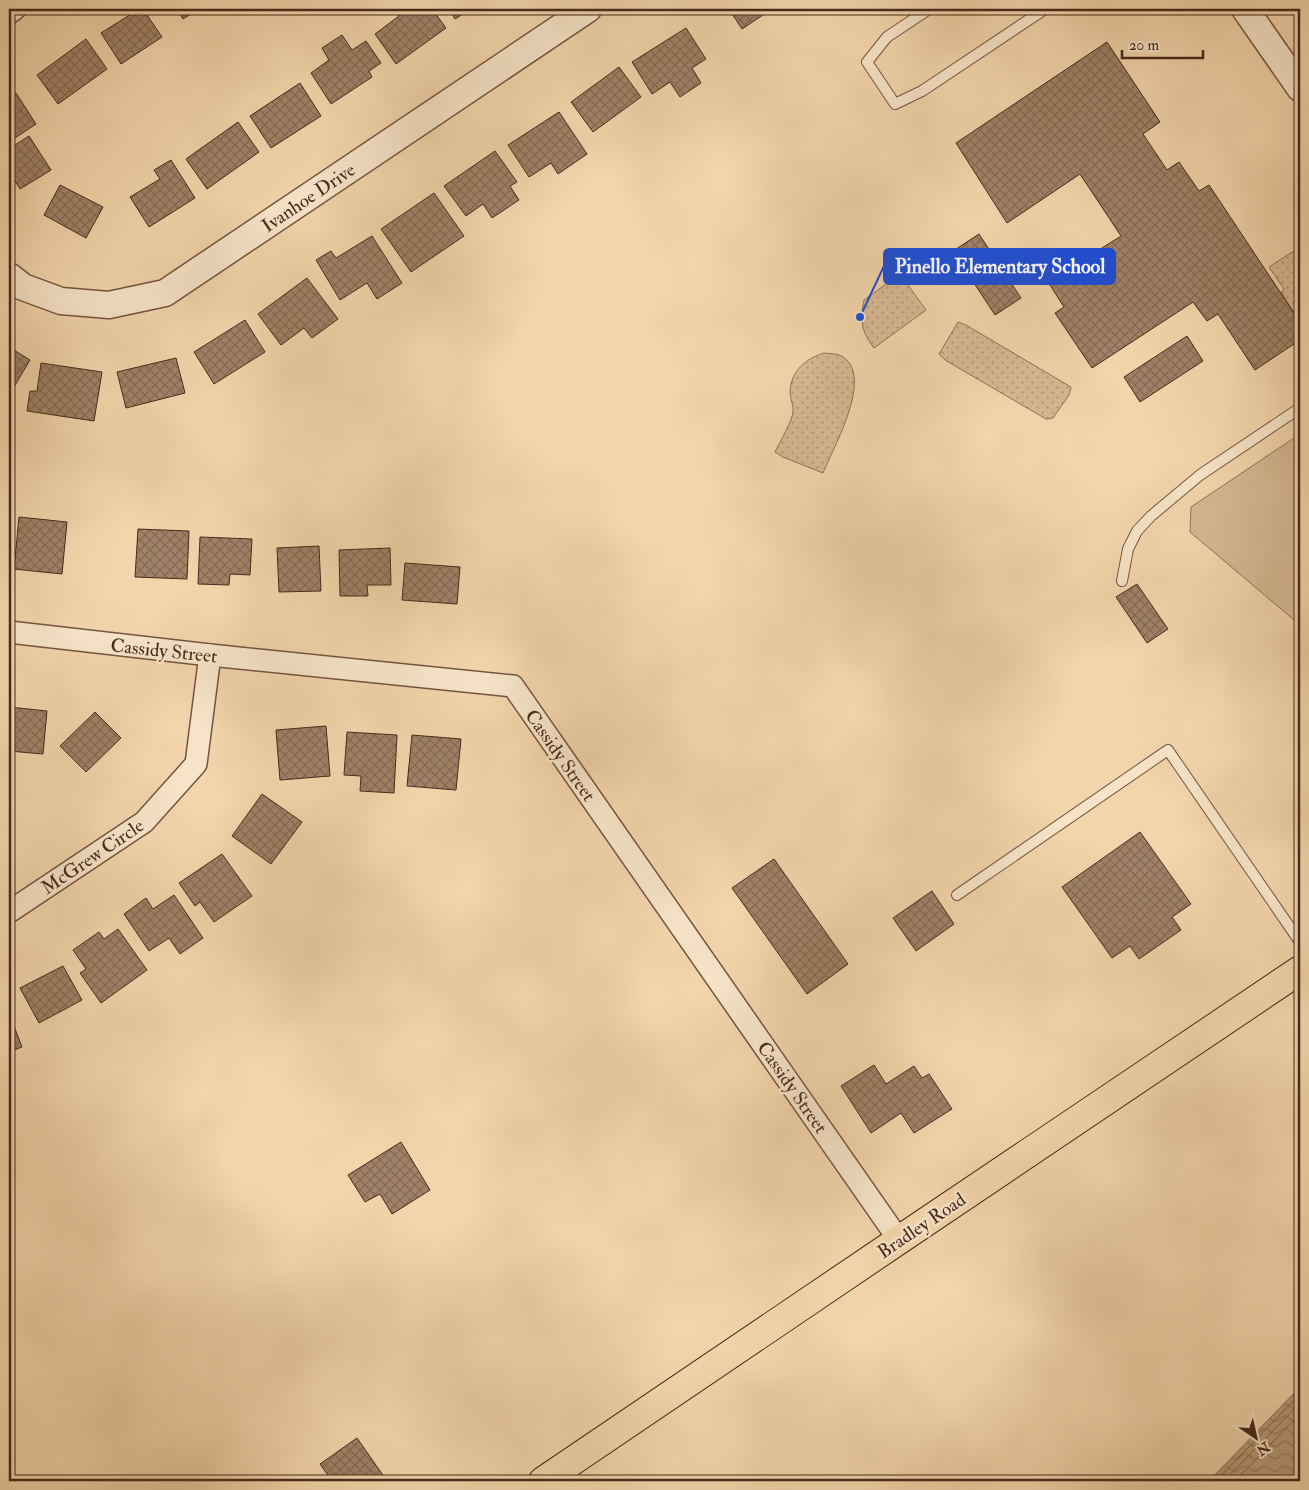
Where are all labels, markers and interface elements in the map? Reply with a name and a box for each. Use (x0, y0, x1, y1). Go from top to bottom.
scale bar (1122, 28, 1203, 60)
text: 20 m (1129, 36, 1159, 55)
street label: Ivanhoe Drive (257, 158, 360, 238)
callout: Pinello Elementary School (884, 249, 1115, 284)
text: Pinello Elementary School (895, 254, 1106, 280)
street label: Cassidy Street (109, 633, 218, 669)
street label: Cassidy Street (520, 705, 601, 806)
street label: McGrew Circle (37, 814, 148, 900)
street label: Cassidy Street (752, 1037, 833, 1138)
street label: Bradley Road (873, 1187, 971, 1264)
north arrow (1232, 1412, 1282, 1462)
text: N (1253, 1437, 1274, 1459)

